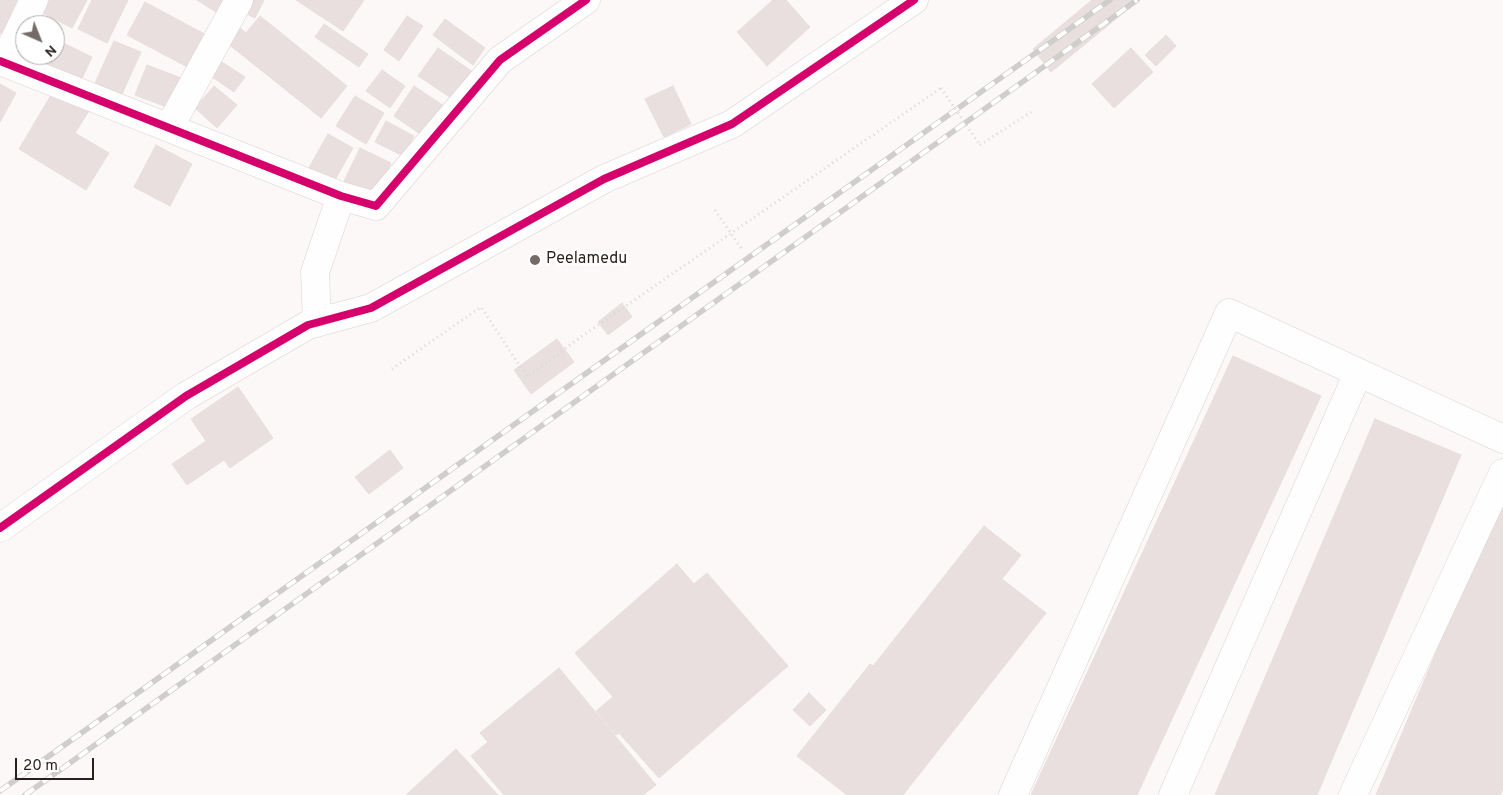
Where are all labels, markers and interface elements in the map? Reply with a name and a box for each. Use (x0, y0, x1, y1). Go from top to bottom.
north arrow (15, 15, 65, 65)
text: N (41, 41, 60, 60)
place label: Peelamedu (546, 250, 627, 270)
marker: Peelamedu (528, 253, 542, 267)
scale bar (18, 748, 96, 780)
text: 20 m (23, 757, 58, 776)

